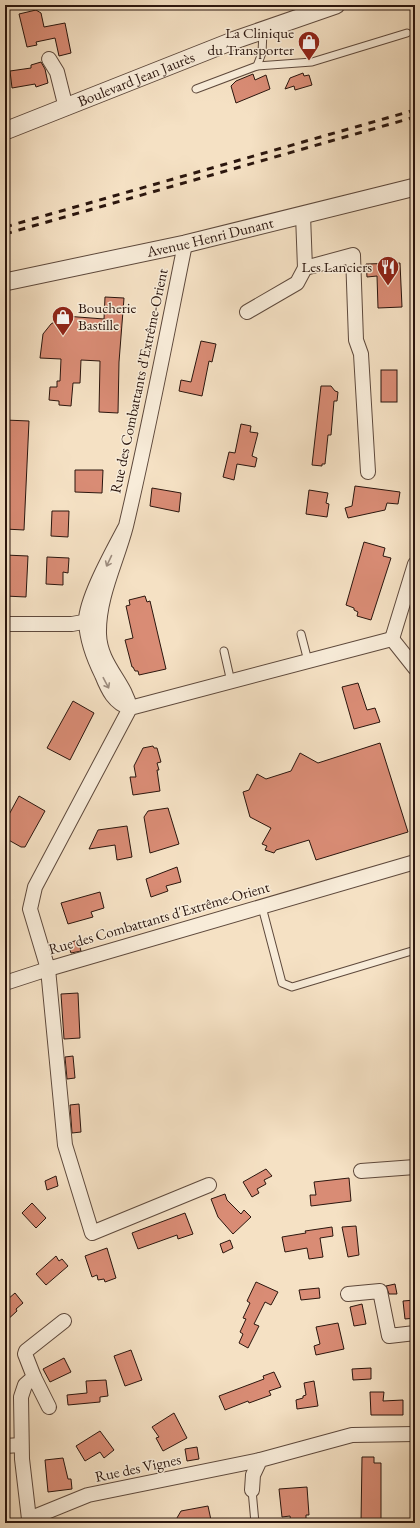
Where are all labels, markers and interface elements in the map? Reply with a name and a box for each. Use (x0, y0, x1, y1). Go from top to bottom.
place label: La Clinique du Transporter (207, 23, 294, 59)
shop icon: La Clinique du Transporter (296, 29, 322, 62)
street label: Boulevard Jean Jaurès (75, 47, 197, 110)
street label: Avenue Henri Dunant (144, 212, 276, 261)
restaurant icon: Les Lanciers (375, 254, 401, 287)
place label: Les Lanciers (301, 257, 372, 276)
street label: Rue des Combattants d'Extrême-Orient (105, 267, 172, 495)
place label: Boucherie Bastille (78, 298, 137, 334)
shop icon: Boucherie Bastille (50, 304, 76, 337)
one-way arrow (105, 554, 112, 566)
one-way arrow (102, 677, 110, 689)
street label: Rue des Combattants d'Extrême-Orient (46, 877, 272, 958)
street label: Rue des Vignes (93, 1449, 183, 1486)

